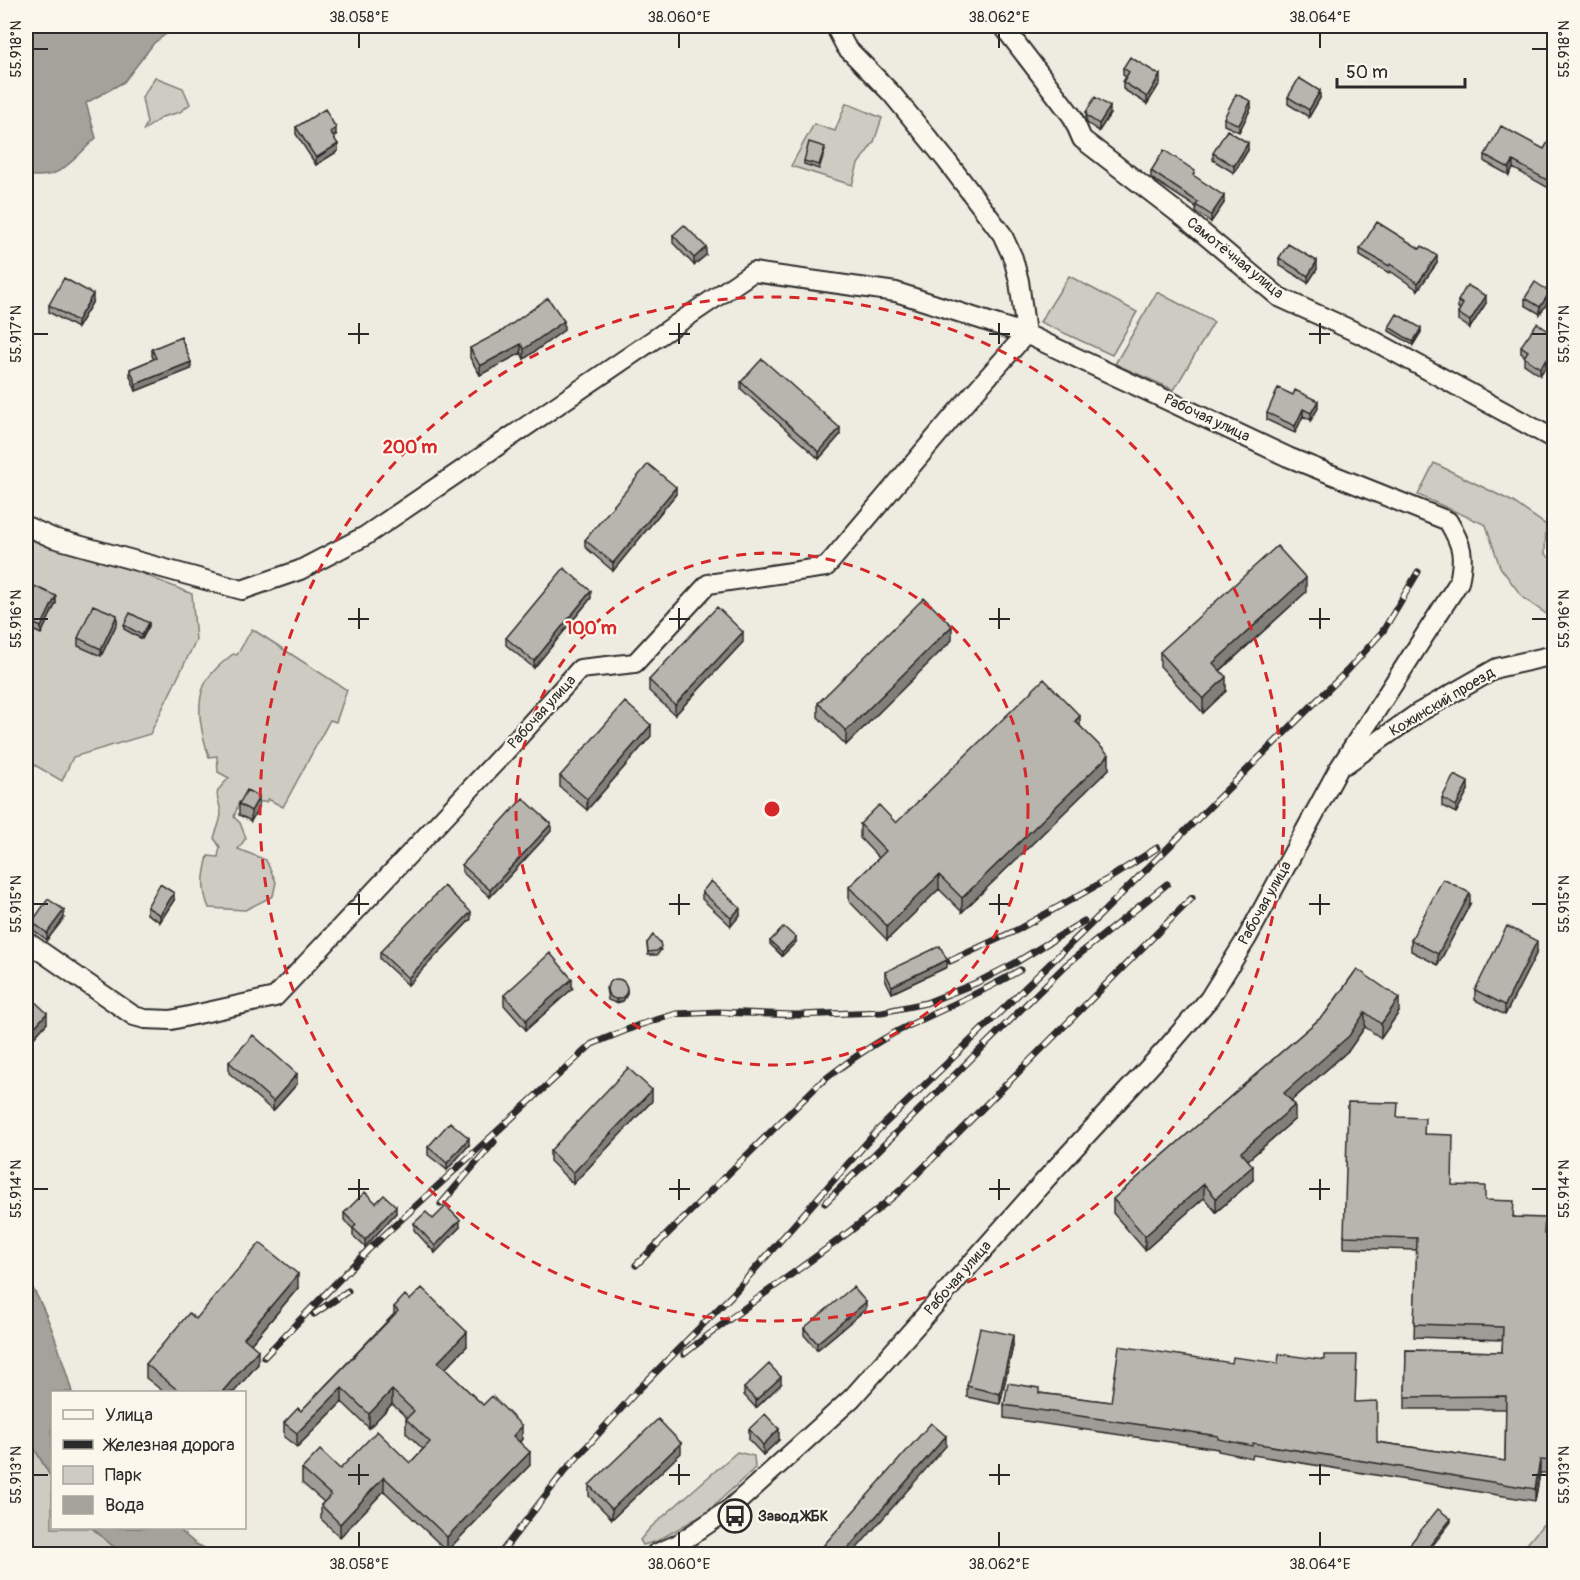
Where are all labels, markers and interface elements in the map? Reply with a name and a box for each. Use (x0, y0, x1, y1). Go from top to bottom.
text: 38.058°E (329, 8, 389, 27)
text: 38.060°E (648, 8, 711, 27)
text: 38.062°E (969, 8, 1030, 27)
text: 38.064°E (1289, 8, 1351, 27)
text: 55.918°N (7, 20, 26, 78)
text: 55.918°N (1555, 20, 1574, 78)
scale bar (1337, 51, 1464, 89)
text: 50 m (1346, 61, 1388, 84)
street label: Самотёчная улица (1183, 213, 1287, 303)
text: 55.917°N (7, 305, 26, 363)
text: 55.917°N (1555, 305, 1574, 363)
street label: Рабочая улица (1161, 390, 1253, 446)
text: 200 m (383, 436, 437, 459)
text: 55.916°N (7, 590, 26, 648)
text: 55.916°N (1555, 590, 1574, 648)
text: 100 m (565, 617, 617, 640)
street label: Кожинский проезд (1386, 663, 1498, 741)
street label: Рабочая улица (504, 671, 580, 753)
centre of rings (762, 799, 782, 819)
street label: Рабочая улица (1234, 858, 1296, 948)
text: 55.915°N (7, 875, 26, 933)
text: 55.915°N (1555, 875, 1574, 933)
text: 55.914°N (7, 1160, 26, 1218)
text: 55.914°N (1555, 1160, 1574, 1218)
street label: Рабочая улица (920, 1237, 996, 1319)
legend (51, 1391, 246, 1529)
text: Улица (105, 1404, 153, 1427)
text: Железная дорога (102, 1434, 235, 1457)
text: 55.913°N (7, 1446, 26, 1504)
text: 55.913°N (1555, 1446, 1574, 1504)
text: Парк (105, 1464, 142, 1487)
text: Вода (105, 1494, 144, 1517)
bus stop icon: Завод ЖБК (717, 1498, 753, 1534)
place label: Завод ЖБК (758, 1507, 829, 1526)
text: 38.058°E (329, 1555, 389, 1574)
text: 38.060°E (648, 1555, 711, 1574)
text: 38.062°E (969, 1555, 1030, 1574)
text: 38.064°E (1289, 1555, 1351, 1574)

